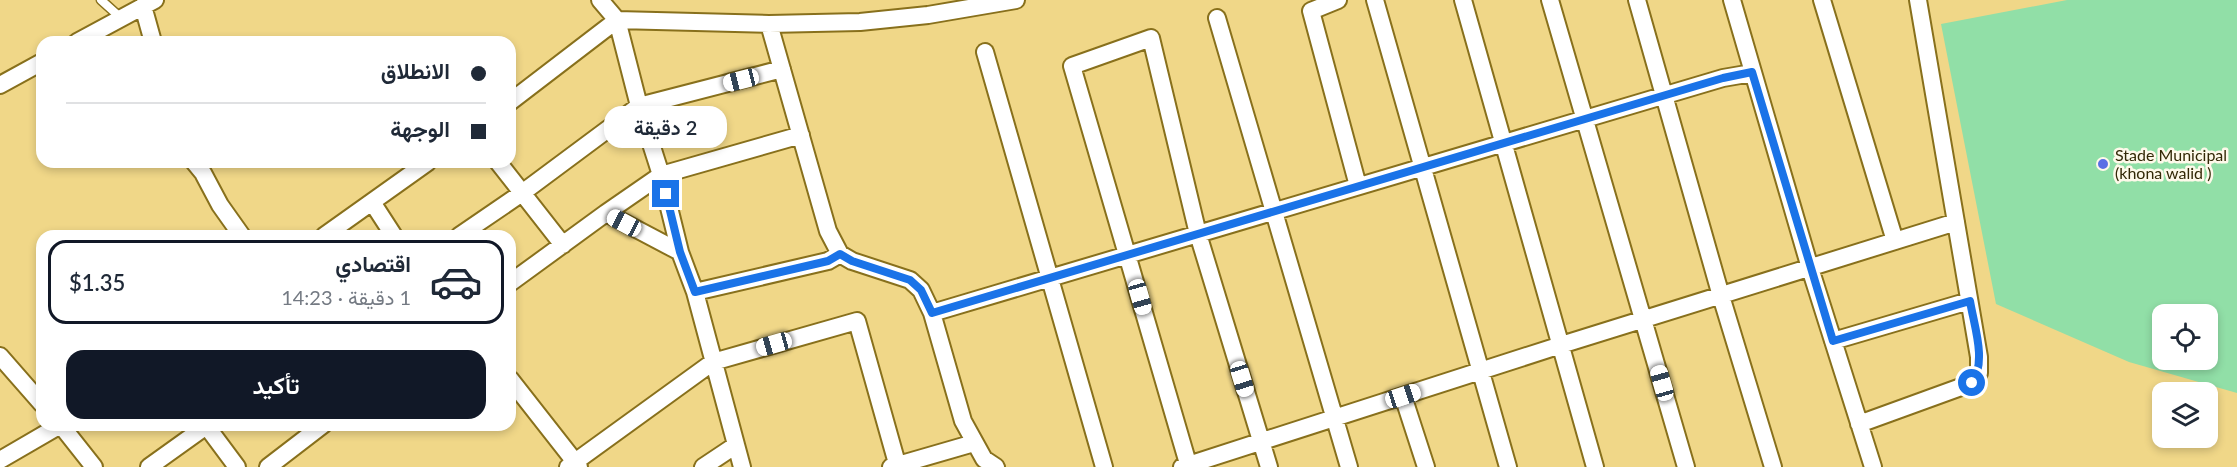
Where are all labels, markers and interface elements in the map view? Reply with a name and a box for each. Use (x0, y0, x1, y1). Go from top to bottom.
text: الانطلاق (381, 57, 450, 84)
car (721, 67, 761, 93)
callout: 2 دقيقة (604, 107, 728, 149)
text: الوجهة (390, 115, 450, 142)
text: 2 دقيقة (634, 115, 697, 139)
place label: Stade Municipal (khona walid ) (2115, 145, 2227, 182)
marker: Stade Municipal (khona walid ) (2096, 157, 2110, 171)
route end (652, 180, 679, 207)
car (604, 207, 644, 239)
text: اقتصادي (335, 250, 411, 277)
icon: car (429, 255, 483, 309)
text: $1.35 (69, 269, 125, 296)
car (1126, 277, 1154, 317)
text: 1 دقيقة · 14:23 (281, 285, 411, 309)
map controls (2152, 304, 2218, 448)
button: locate (2152, 304, 2218, 370)
car (754, 330, 794, 358)
button: تأكيد (66, 350, 486, 419)
car (1228, 359, 1256, 399)
car (1648, 363, 1676, 403)
route start (1958, 369, 1985, 396)
car (1383, 382, 1423, 410)
button: layers (2152, 382, 2218, 448)

